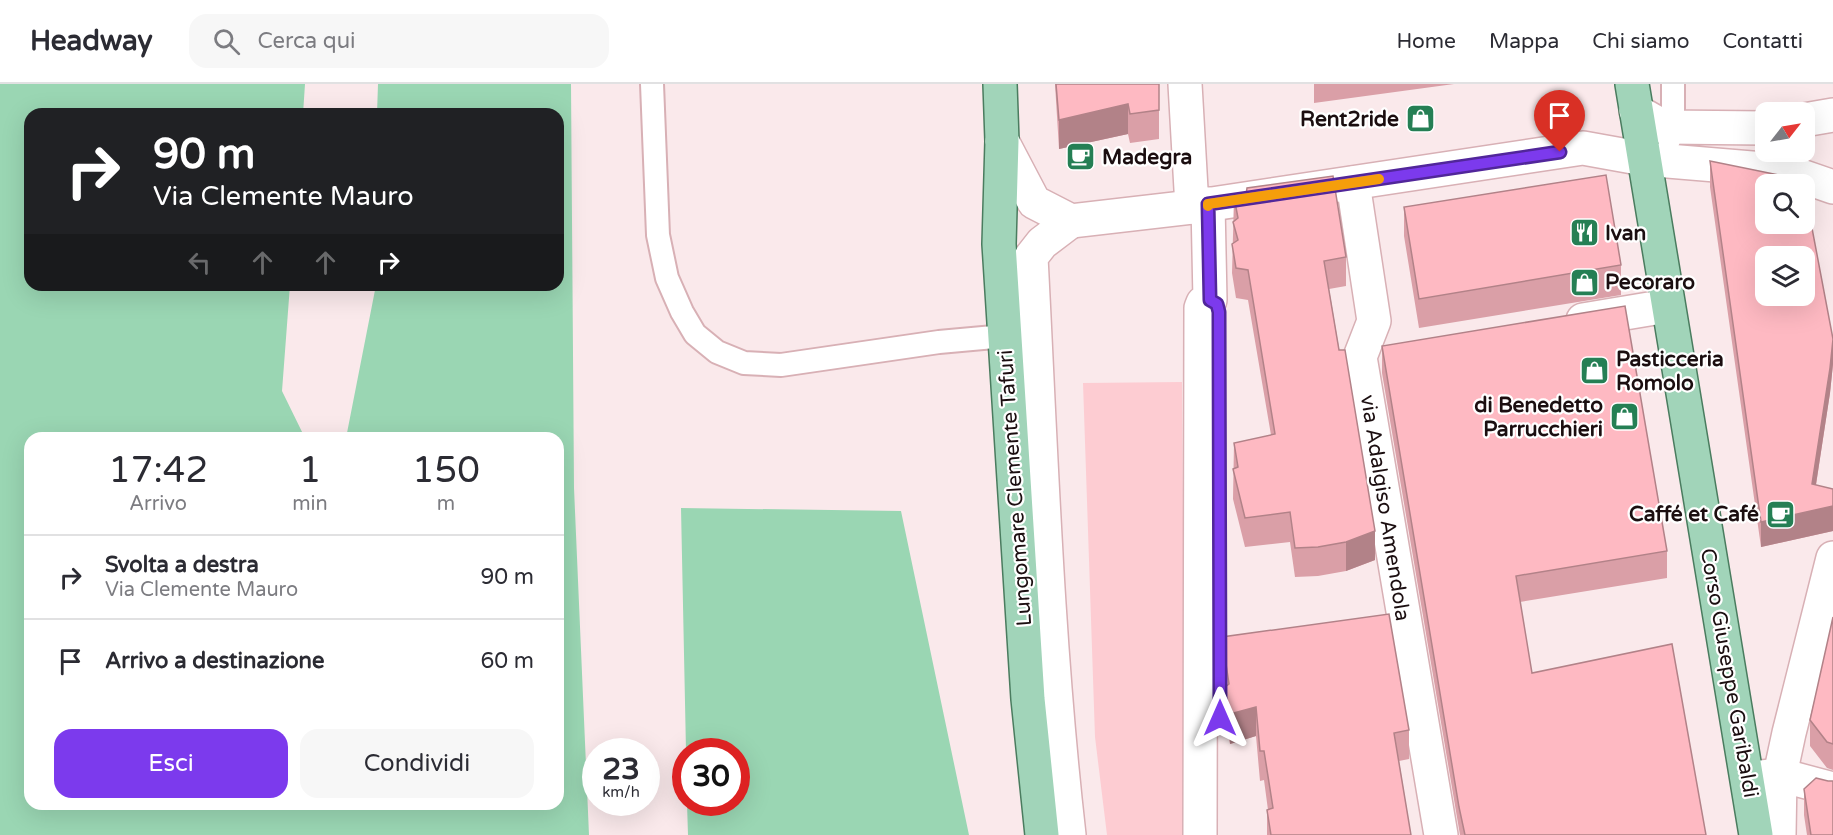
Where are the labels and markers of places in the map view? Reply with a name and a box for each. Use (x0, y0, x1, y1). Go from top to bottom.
pin (1534, 90, 1585, 152)
shop icon: Rent2ride (1404, 103, 1436, 135)
place label: Rent2ride (1300, 107, 1399, 132)
cafe icon: Madegra (1065, 141, 1097, 173)
place label: Madegra (1102, 145, 1192, 170)
restaurant icon: Ivan (1568, 217, 1600, 249)
place label: Ivan (1605, 221, 1646, 246)
shop icon: Pecoraro (1568, 266, 1600, 298)
place label: Pecoraro (1605, 270, 1695, 295)
place label: Pasticceria Romolo (1616, 347, 1724, 396)
shop icon: Pasticceria Romolo (1579, 355, 1611, 387)
place label: di Benedetto Parrucchieri (1474, 393, 1603, 442)
shop icon: di Benedetto Parrucchieri (1608, 401, 1640, 433)
cafe icon: Caffé et Café (1764, 498, 1796, 530)
place label: Caffé et Café (1629, 502, 1759, 527)

